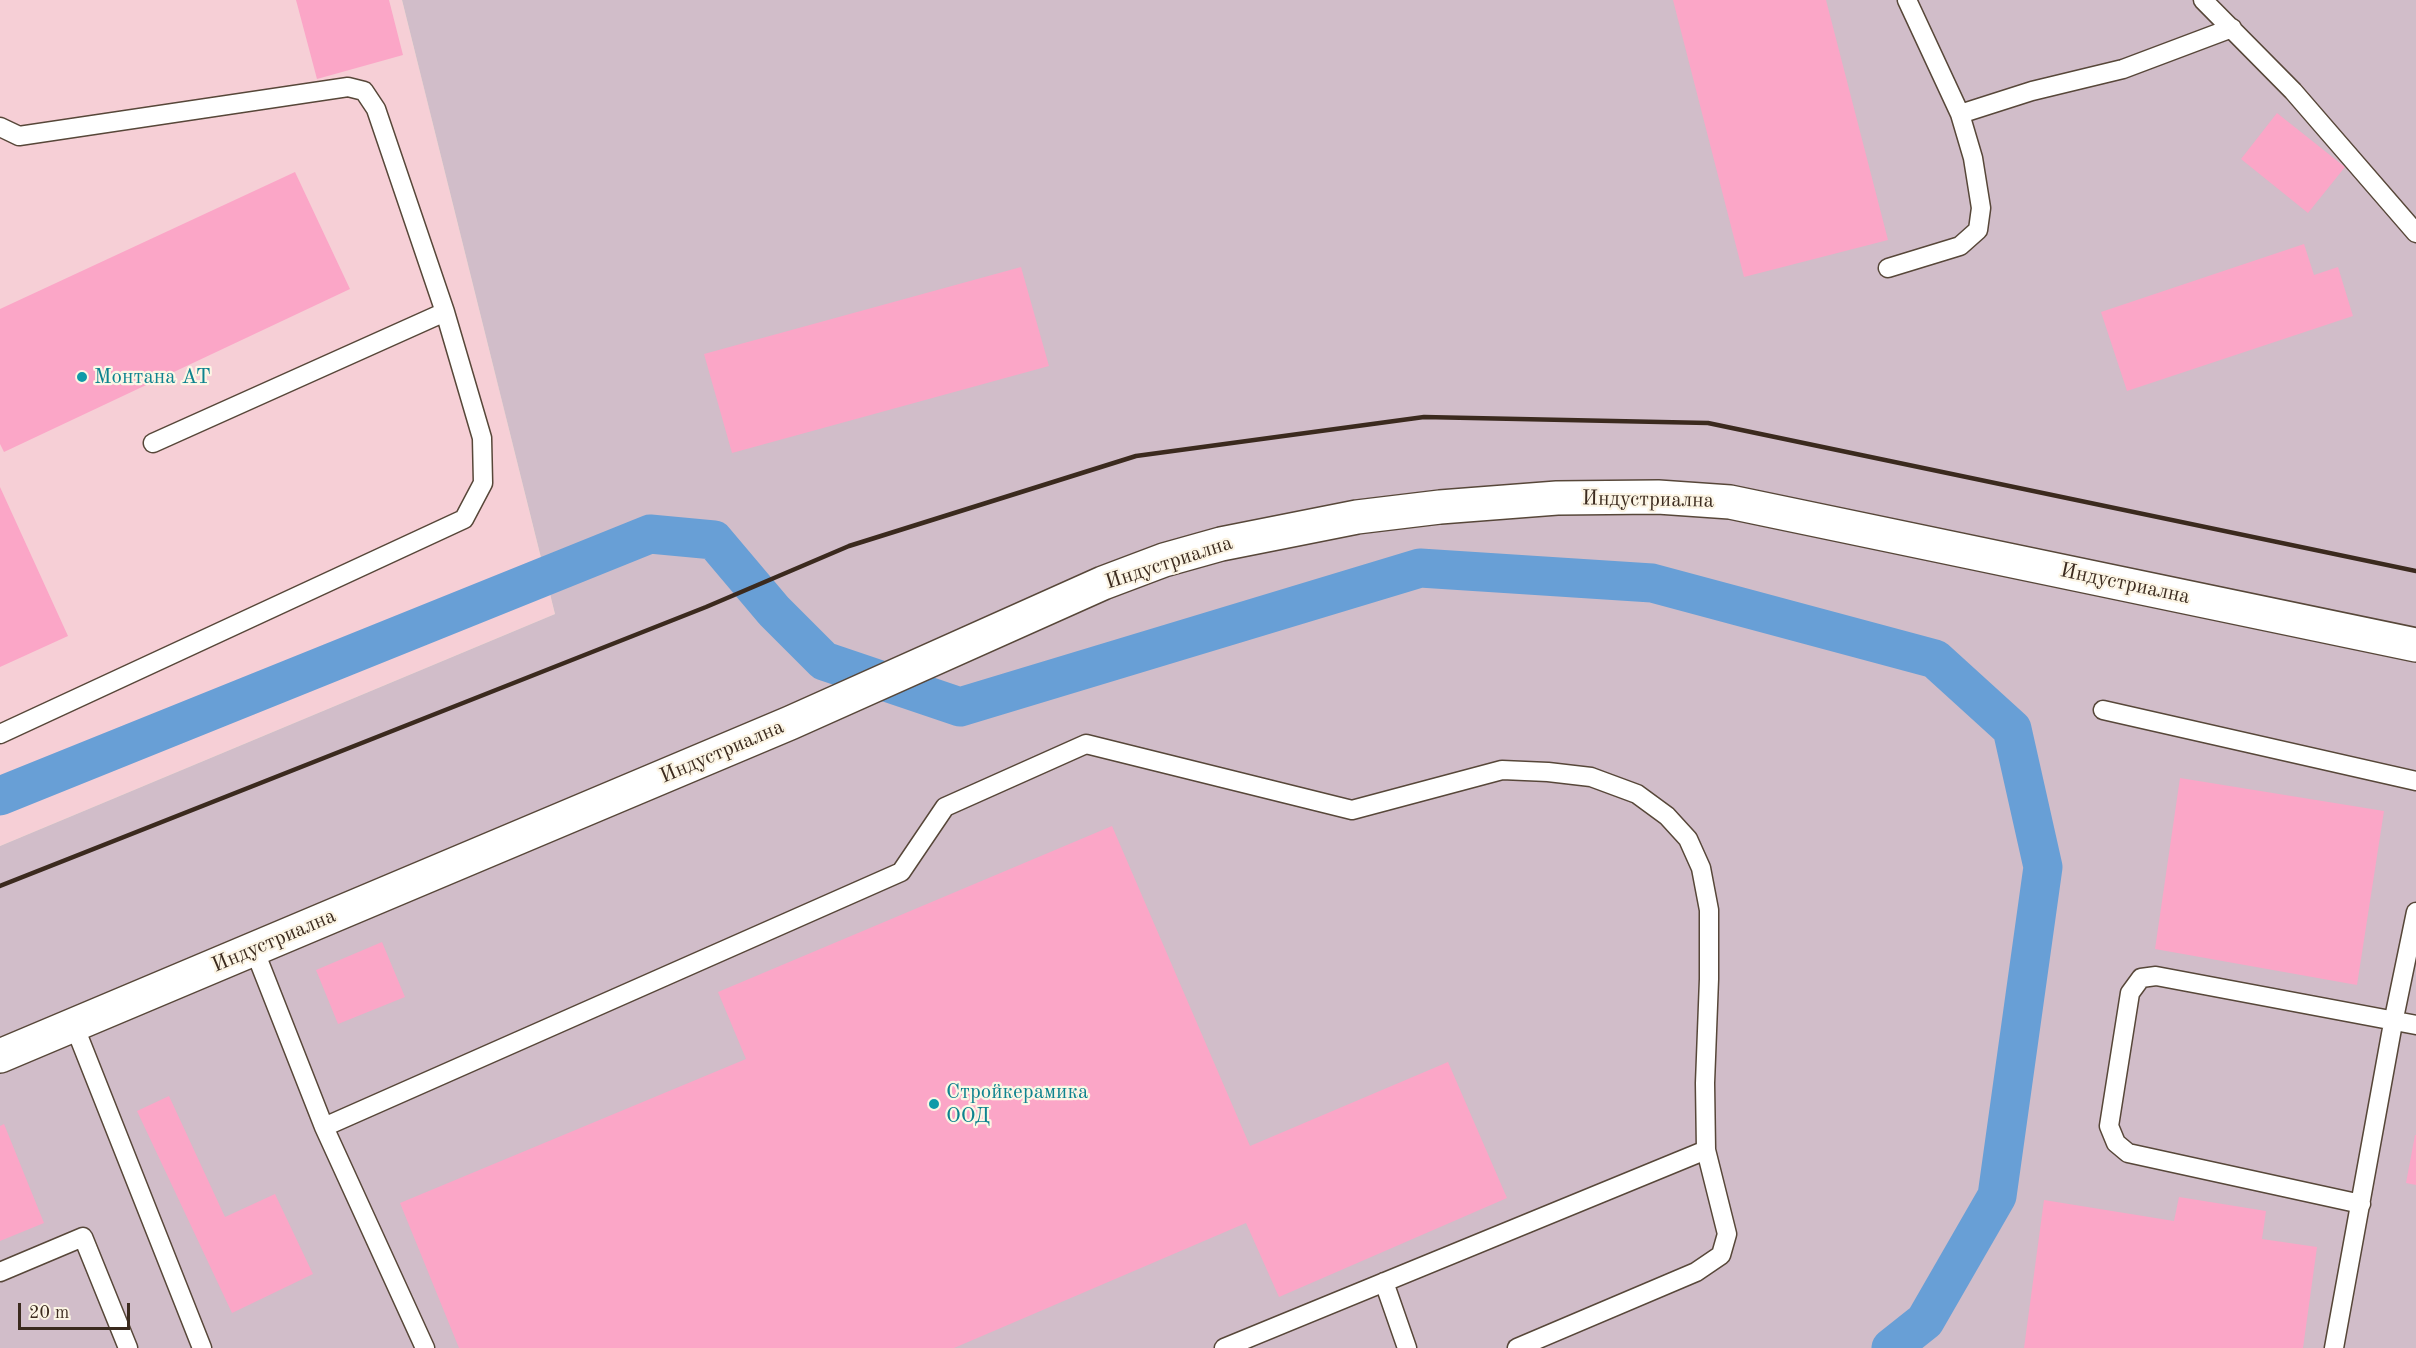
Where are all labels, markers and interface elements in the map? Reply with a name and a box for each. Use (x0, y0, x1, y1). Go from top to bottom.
place label: Монтана АТ (94, 364, 211, 390)
marker: Монтана АТ (75, 370, 89, 384)
street label: Индустриална (1582, 486, 1714, 514)
street label: Индустриална (1102, 531, 1236, 595)
street label: Индустриална (2058, 558, 2192, 610)
street label: Индустриална (656, 715, 788, 789)
street label: Индустриална (208, 904, 340, 978)
place label: Стройкерамика ООД (946, 1079, 1088, 1129)
marker: Стройкерамика ООД (927, 1097, 941, 1111)
scale bar (21, 1291, 134, 1329)
text: 20 m (29, 1304, 69, 1322)

